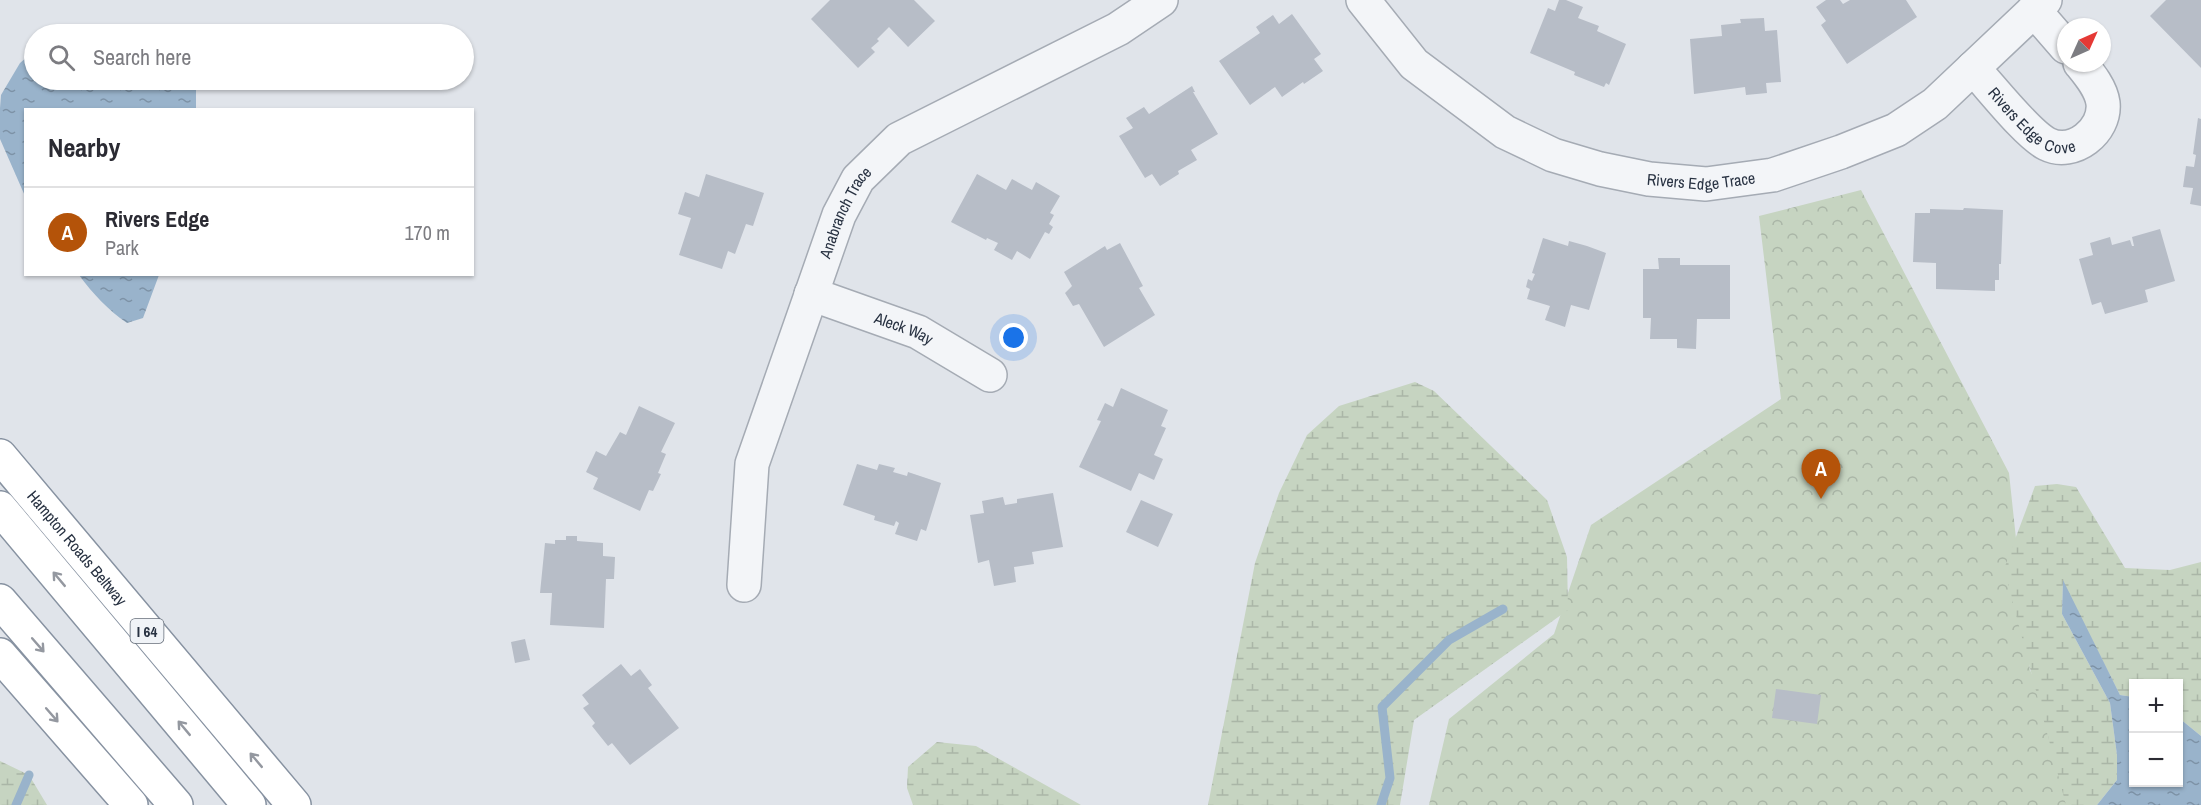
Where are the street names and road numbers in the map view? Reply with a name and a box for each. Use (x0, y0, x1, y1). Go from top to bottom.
street label: Rivers Edge Cove (1983, 82, 2078, 159)
street label: Anabranch Trace (813, 161, 876, 262)
street label: Rivers Edge Trace (1646, 167, 1756, 195)
street label: Aleck Way (871, 306, 938, 350)
street label: Hampton Roads Beltway (22, 485, 133, 610)
road number: I 64 (130, 619, 164, 643)

